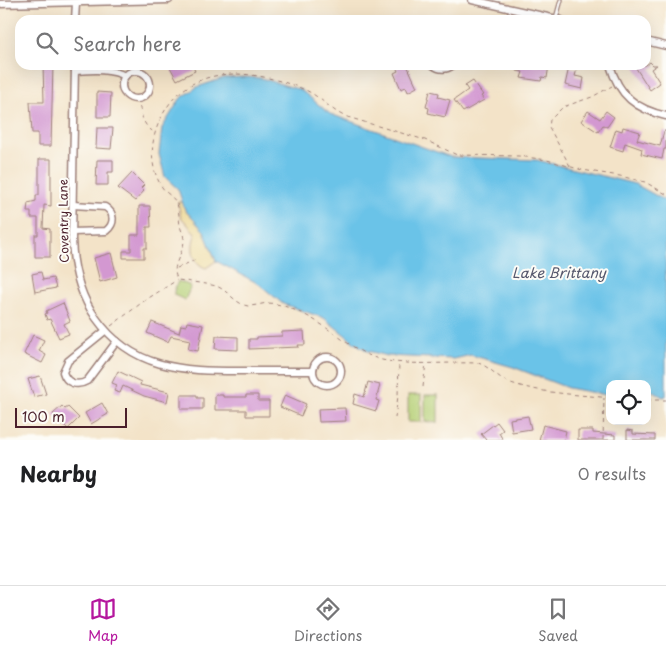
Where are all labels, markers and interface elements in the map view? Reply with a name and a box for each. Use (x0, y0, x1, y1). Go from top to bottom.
search box (15, 15, 651, 70)
icon: search (33, 29, 61, 57)
text: Search here (73, 29, 182, 57)
street label: Coventry Lane (53, 179, 73, 263)
water label: Lake Brittany (512, 262, 607, 283)
map controls (606, 380, 651, 425)
button: locate (606, 380, 651, 425)
scale bar (15, 405, 128, 428)
text: 100 m (22, 406, 65, 427)
text: Nearby (20, 457, 97, 489)
text: 0 results (578, 461, 646, 485)
tab: Map (88, 595, 118, 646)
tab: Directions (294, 595, 362, 646)
tab: Saved (538, 595, 578, 646)

